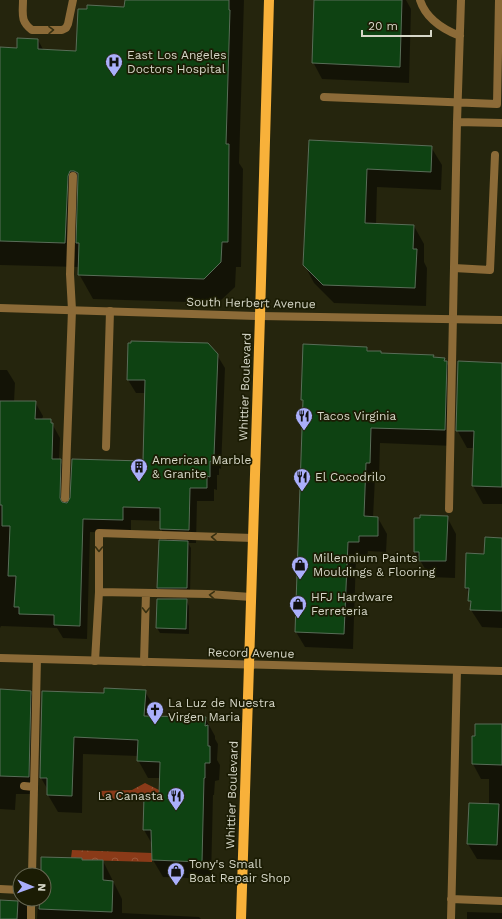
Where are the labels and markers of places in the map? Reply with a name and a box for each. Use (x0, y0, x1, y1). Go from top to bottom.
place label: East Los Angeles Doctors Hospital (127, 48, 227, 76)
hospital icon: East Los Angeles Doctors Hospital (104, 52, 124, 77)
restaurant icon: Tacos Virginia (294, 406, 314, 431)
place label: Tacos Virginia (317, 409, 397, 423)
place label: American Marble & Granite (152, 453, 251, 481)
building icon: American Marble & Granite (129, 457, 149, 482)
restaurant icon: El Cocodrilo (292, 467, 312, 492)
place label: El Cocodrilo (315, 470, 386, 484)
place label: Millennium Paints Mouldings & Flooring (313, 551, 436, 579)
shop icon: Millennium Paints Mouldings & Flooring (290, 555, 310, 580)
place label: HFJ Hardware Ferreteria (311, 590, 393, 618)
shop icon: HFJ Hardware Ferreteria (288, 594, 308, 619)
place label: La Luz de Nuestra Virgen Maria (168, 696, 275, 724)
church icon: La Luz de Nuestra Virgen Maria (145, 700, 165, 725)
restaurant icon: La Canasta (166, 786, 186, 811)
place label: La Canasta (98, 789, 163, 803)
place label: Tony's Small Boat Repair Shop (189, 857, 290, 885)
shop icon: Tony's Small Boat Repair Shop (166, 861, 186, 886)

